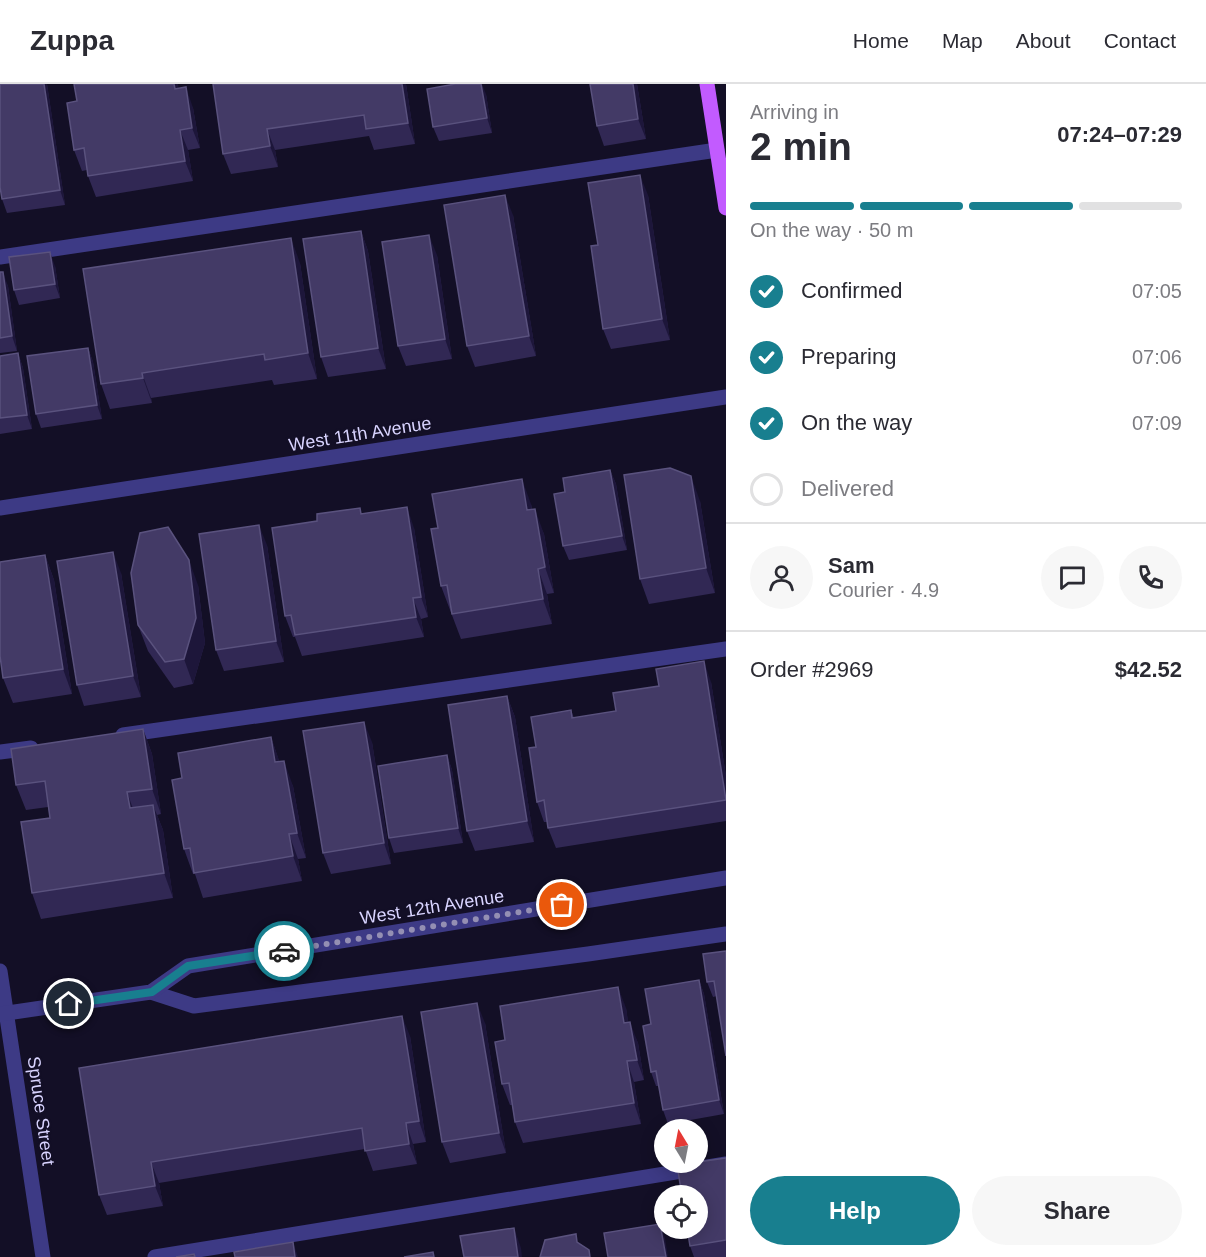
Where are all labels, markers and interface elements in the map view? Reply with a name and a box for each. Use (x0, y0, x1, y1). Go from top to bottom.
text: Zuppa (30, 25, 114, 56)
text: Home (853, 29, 909, 52)
text: Map (942, 29, 983, 52)
text: About (1016, 29, 1071, 52)
text: Contact (1104, 29, 1176, 52)
text: Arriving in (750, 101, 839, 123)
text: 07:24–07:29 (1057, 122, 1182, 147)
text: 2 min (750, 125, 852, 168)
text: On the way · 50 m (750, 219, 913, 241)
icon: check (750, 275, 783, 308)
text: Confirmed (801, 278, 902, 303)
text: 07:05 (1132, 280, 1182, 302)
icon: check (750, 341, 783, 374)
text: Preparing (801, 344, 896, 369)
text: 07:06 (1132, 346, 1182, 368)
icon: check (750, 407, 783, 440)
text: On the way (801, 410, 912, 435)
text: 07:09 (1132, 412, 1182, 434)
street label: West 11th Avenue (287, 413, 433, 455)
text: Delivered (801, 476, 894, 501)
button: person (750, 546, 813, 609)
button: chat (1041, 546, 1104, 609)
button: phone (1119, 546, 1182, 609)
text: Sam (828, 553, 874, 578)
text: Courier · 4.9 (828, 579, 939, 601)
text: Order #2969 (750, 657, 874, 682)
text: $42.52 (1115, 657, 1182, 682)
pin (536, 879, 587, 930)
street label: West 12th Avenue (359, 886, 505, 928)
icon: bag (545, 888, 578, 921)
courier (254, 921, 314, 981)
icon: car (268, 935, 301, 968)
pin (43, 978, 94, 1029)
icon: home (52, 987, 85, 1020)
street label: Spruce Street (23, 1055, 59, 1167)
north arrow (654, 1119, 708, 1173)
map controls (654, 1119, 708, 1239)
button: Help (750, 1176, 960, 1245)
button: Share (972, 1176, 1182, 1245)
button: locate (654, 1185, 708, 1239)

